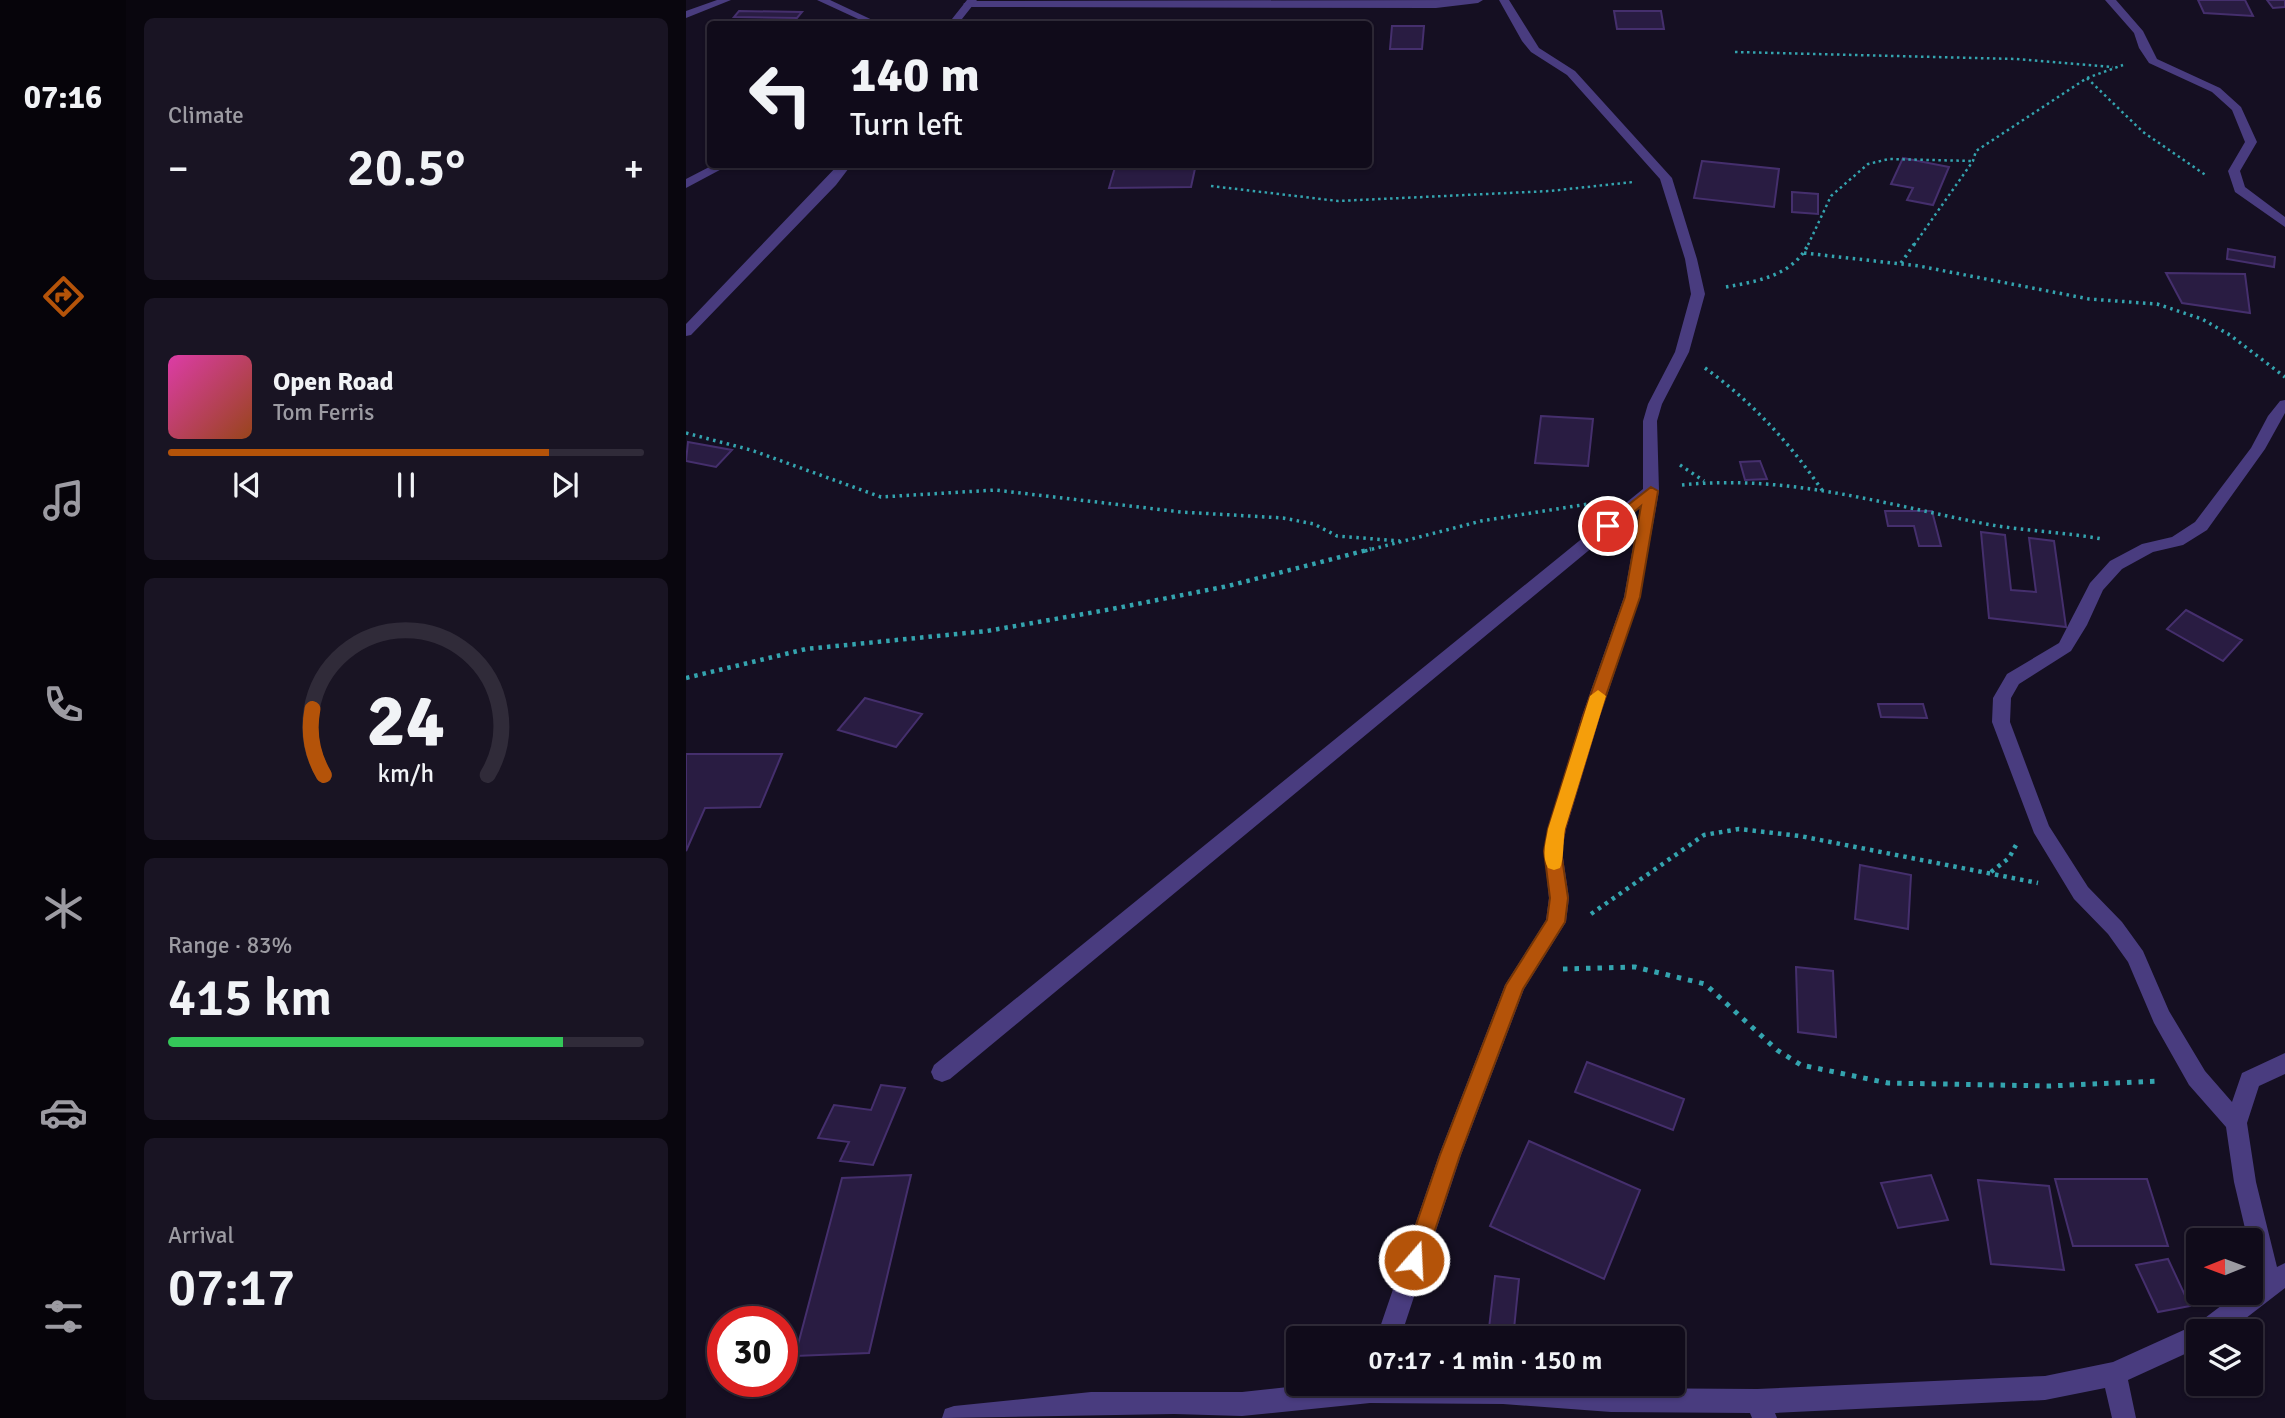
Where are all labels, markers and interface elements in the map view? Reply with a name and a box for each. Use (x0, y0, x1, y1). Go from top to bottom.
text: 140 m (850, 45, 980, 105)
icon: left (735, 49, 826, 140)
text: 07:16 (24, 78, 102, 117)
text: Climate (168, 101, 244, 130)
text: Turn left (850, 105, 963, 144)
text: 20.5° (347, 136, 465, 200)
text: − (168, 145, 189, 192)
text: + (623, 145, 644, 192)
icon: directions (39, 272, 88, 321)
text: Open Road (273, 366, 394, 398)
text: Tom Ferris (273, 398, 374, 427)
icon: previous (228, 466, 266, 504)
icon: pause (387, 466, 425, 504)
icon: next (546, 466, 584, 504)
icon: music (39, 476, 88, 525)
pin (1578, 496, 1638, 556)
icon: arrive (1589, 507, 1627, 545)
text: 24 (367, 677, 445, 766)
icon: phone (39, 680, 88, 729)
text: km/h (378, 758, 434, 789)
icon: climate (39, 884, 88, 933)
text: Range · 83% (168, 931, 292, 960)
text: 415 km (168, 966, 332, 1030)
icon: car (39, 1088, 88, 1137)
text: Arrival (168, 1221, 234, 1250)
position arrow (1377, 1223, 1451, 1297)
north arrow (2186, 1228, 2263, 1306)
map controls (2186, 1228, 2263, 1396)
text: 07:17 (168, 1256, 295, 1320)
icon: filters (39, 1292, 88, 1341)
speed limit sign: 30 (707, 1306, 798, 1397)
button: layers (2186, 1319, 2263, 1396)
text: 07:17 · 1 min · 150 m (1369, 1345, 1602, 1377)

